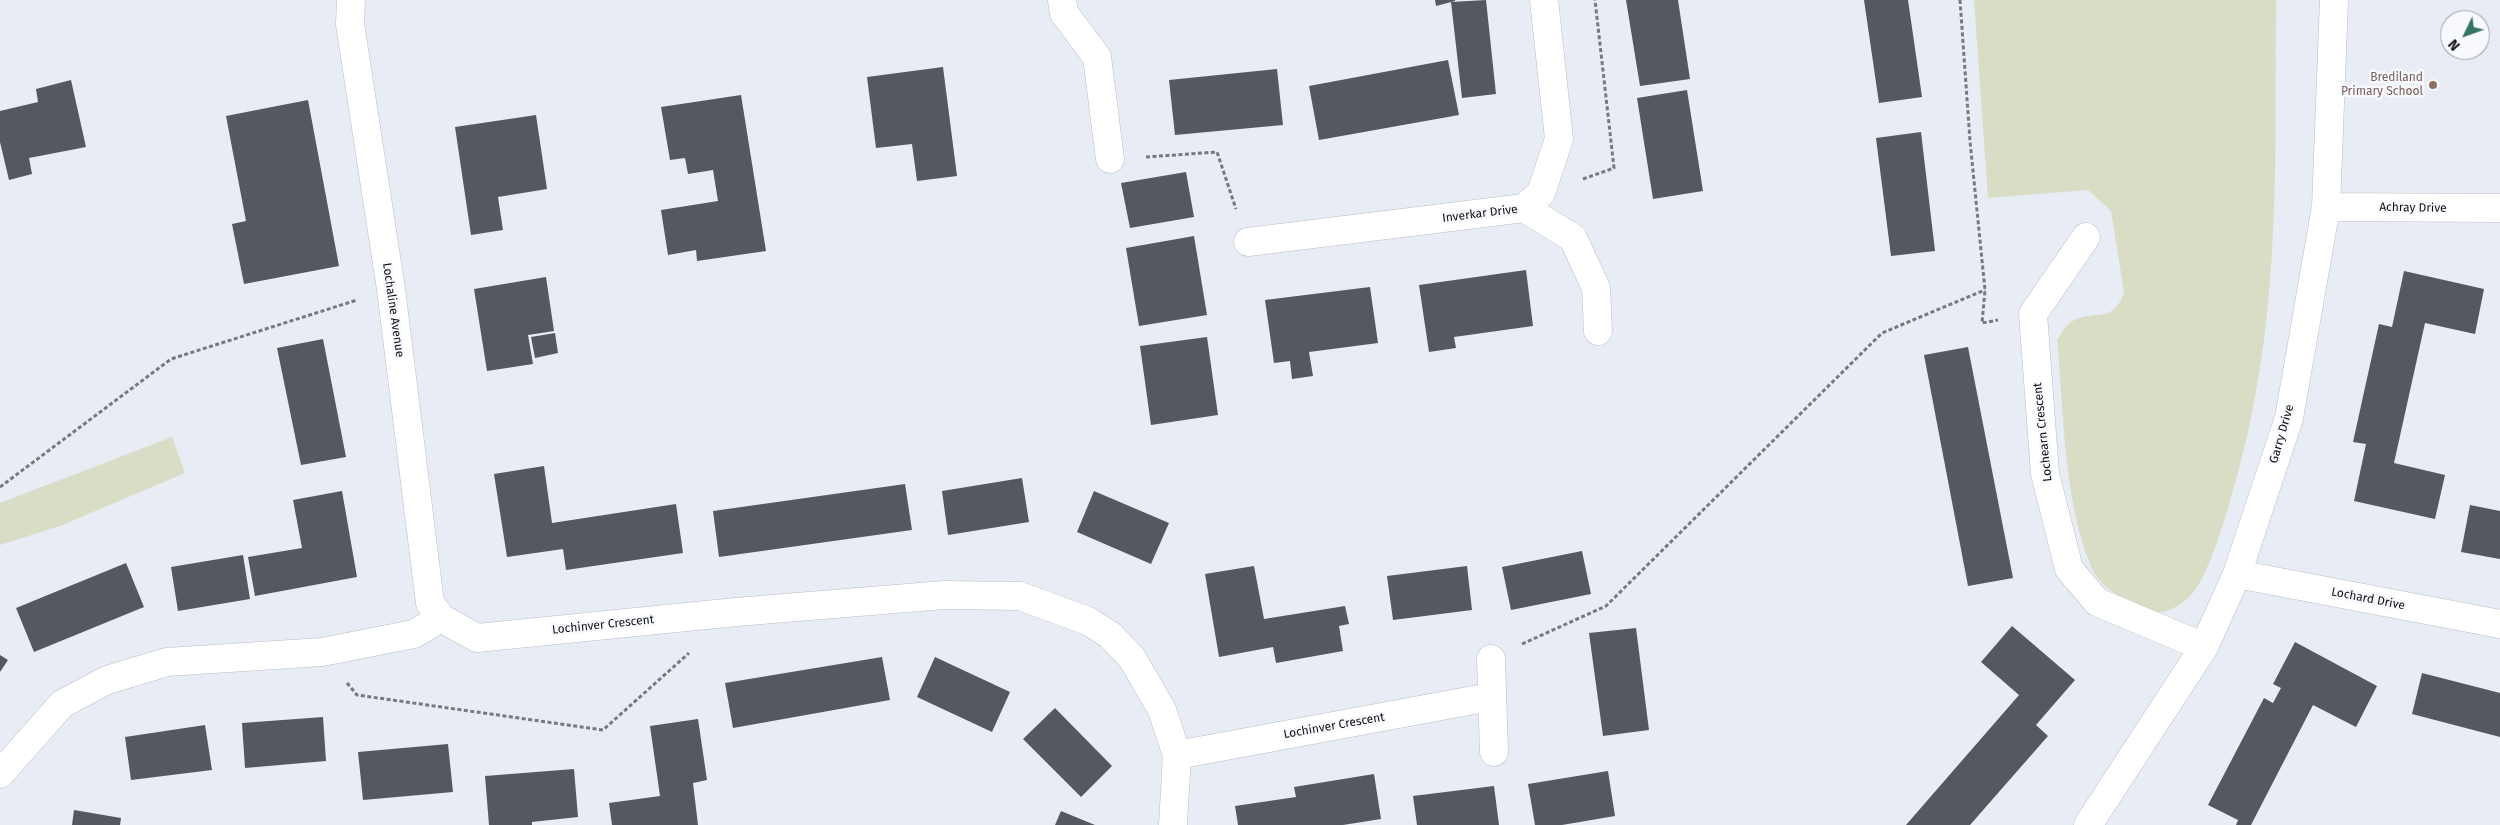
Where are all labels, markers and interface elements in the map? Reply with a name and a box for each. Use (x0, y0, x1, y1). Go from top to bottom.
north arrow (2440, 10, 2490, 60)
text: N (2445, 36, 2464, 54)
place label: Brediland Primary School (2341, 71, 2423, 99)
marker: Brediland Primary School (2427, 79, 2439, 91)
street label: Achray Drive (2379, 200, 2447, 216)
street label: Inverkar Drive (1441, 202, 1519, 226)
street label: Lochaline Avenue (379, 262, 407, 358)
street label: Lochearn Crescent (2031, 382, 2055, 482)
street label: Garry Drive (2267, 403, 2297, 465)
street label: Lochard Drive (2330, 585, 2406, 613)
street label: Lochinver Crescent (551, 612, 655, 638)
street label: Lochinver Crescent (1282, 710, 1386, 742)

